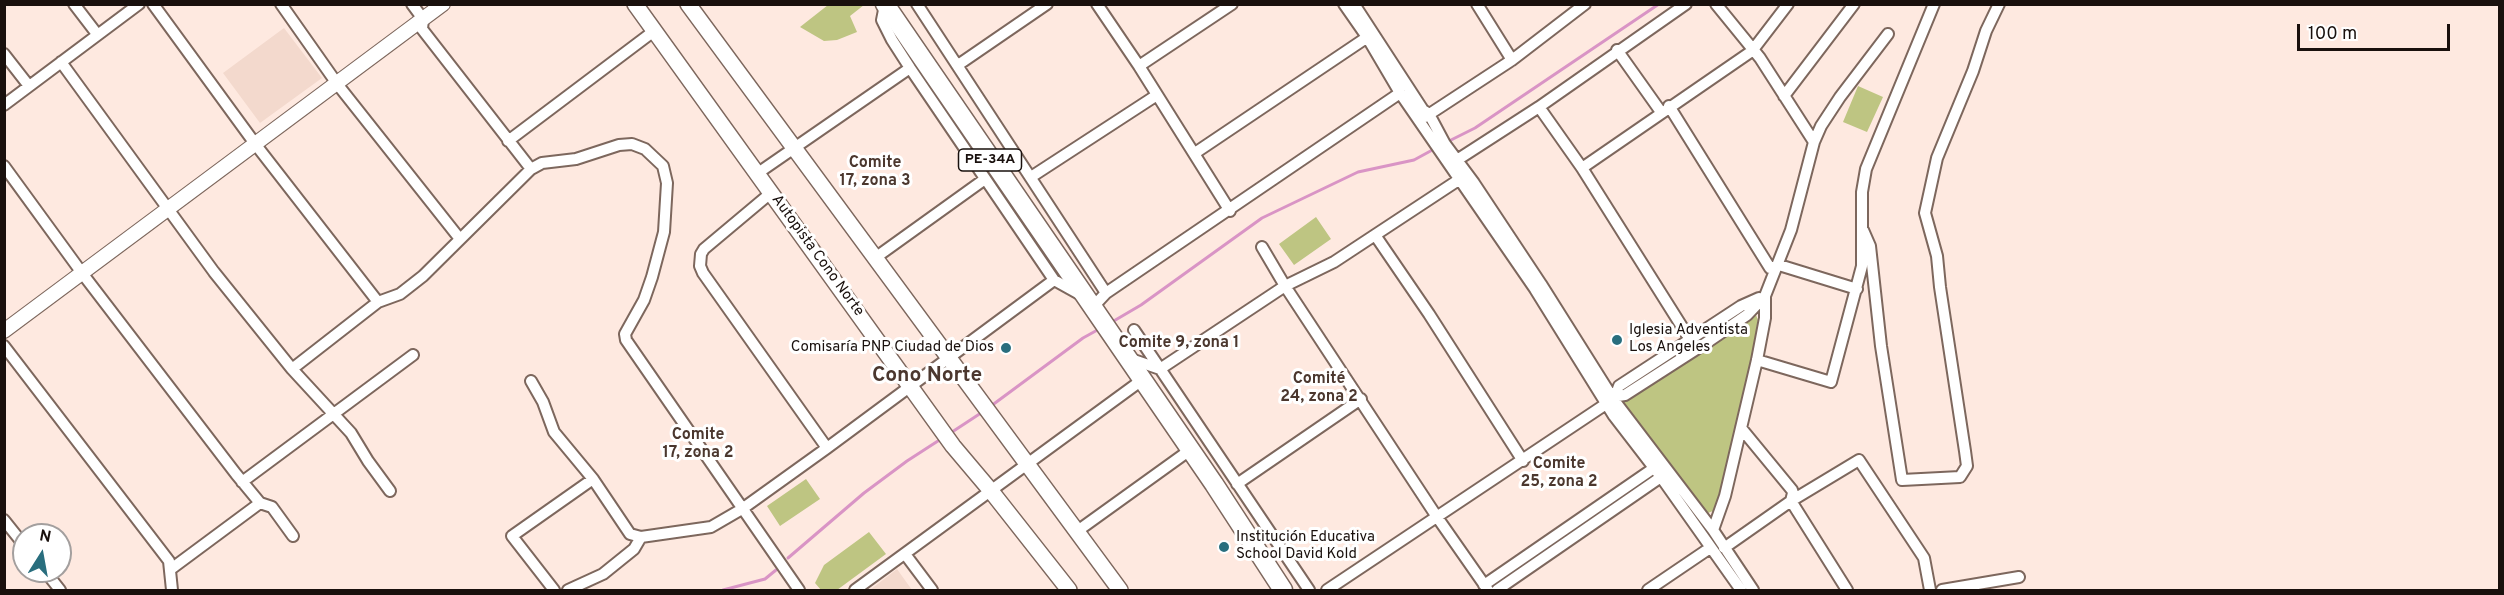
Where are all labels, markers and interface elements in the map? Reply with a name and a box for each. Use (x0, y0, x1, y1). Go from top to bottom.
scale bar (2300, 12, 2453, 50)
text: 100 m (2308, 23, 2357, 46)
road number: PE-34A (958, 149, 1022, 171)
district label: Comite 17, zona 3 (839, 154, 911, 192)
street label: Autopista Cono Norte (767, 192, 867, 320)
place label: Iglesia Adventista Los Angeles (1629, 322, 1748, 357)
marker: Iglesia Adventista Los Angeles (1610, 333, 1624, 347)
district label: Comite 9, zona 1 (1119, 334, 1239, 354)
place label: Comisaría PNP Ciudad de Dios (791, 339, 994, 357)
marker: Comisaría PNP Ciudad de Dios (999, 341, 1013, 355)
district label: Cono Norte (872, 364, 982, 390)
district label: Comité 24, zona 2 (1280, 370, 1358, 408)
district label: Comite 17, zona 2 (662, 426, 734, 464)
district label: Comite 25, zona 2 (1520, 455, 1598, 493)
north arrow (12, 523, 72, 583)
text: N (38, 526, 53, 548)
place label: Institución Educativa School David Kold (1236, 529, 1375, 564)
marker: Institución Educativa School David Kold (1217, 540, 1231, 554)

